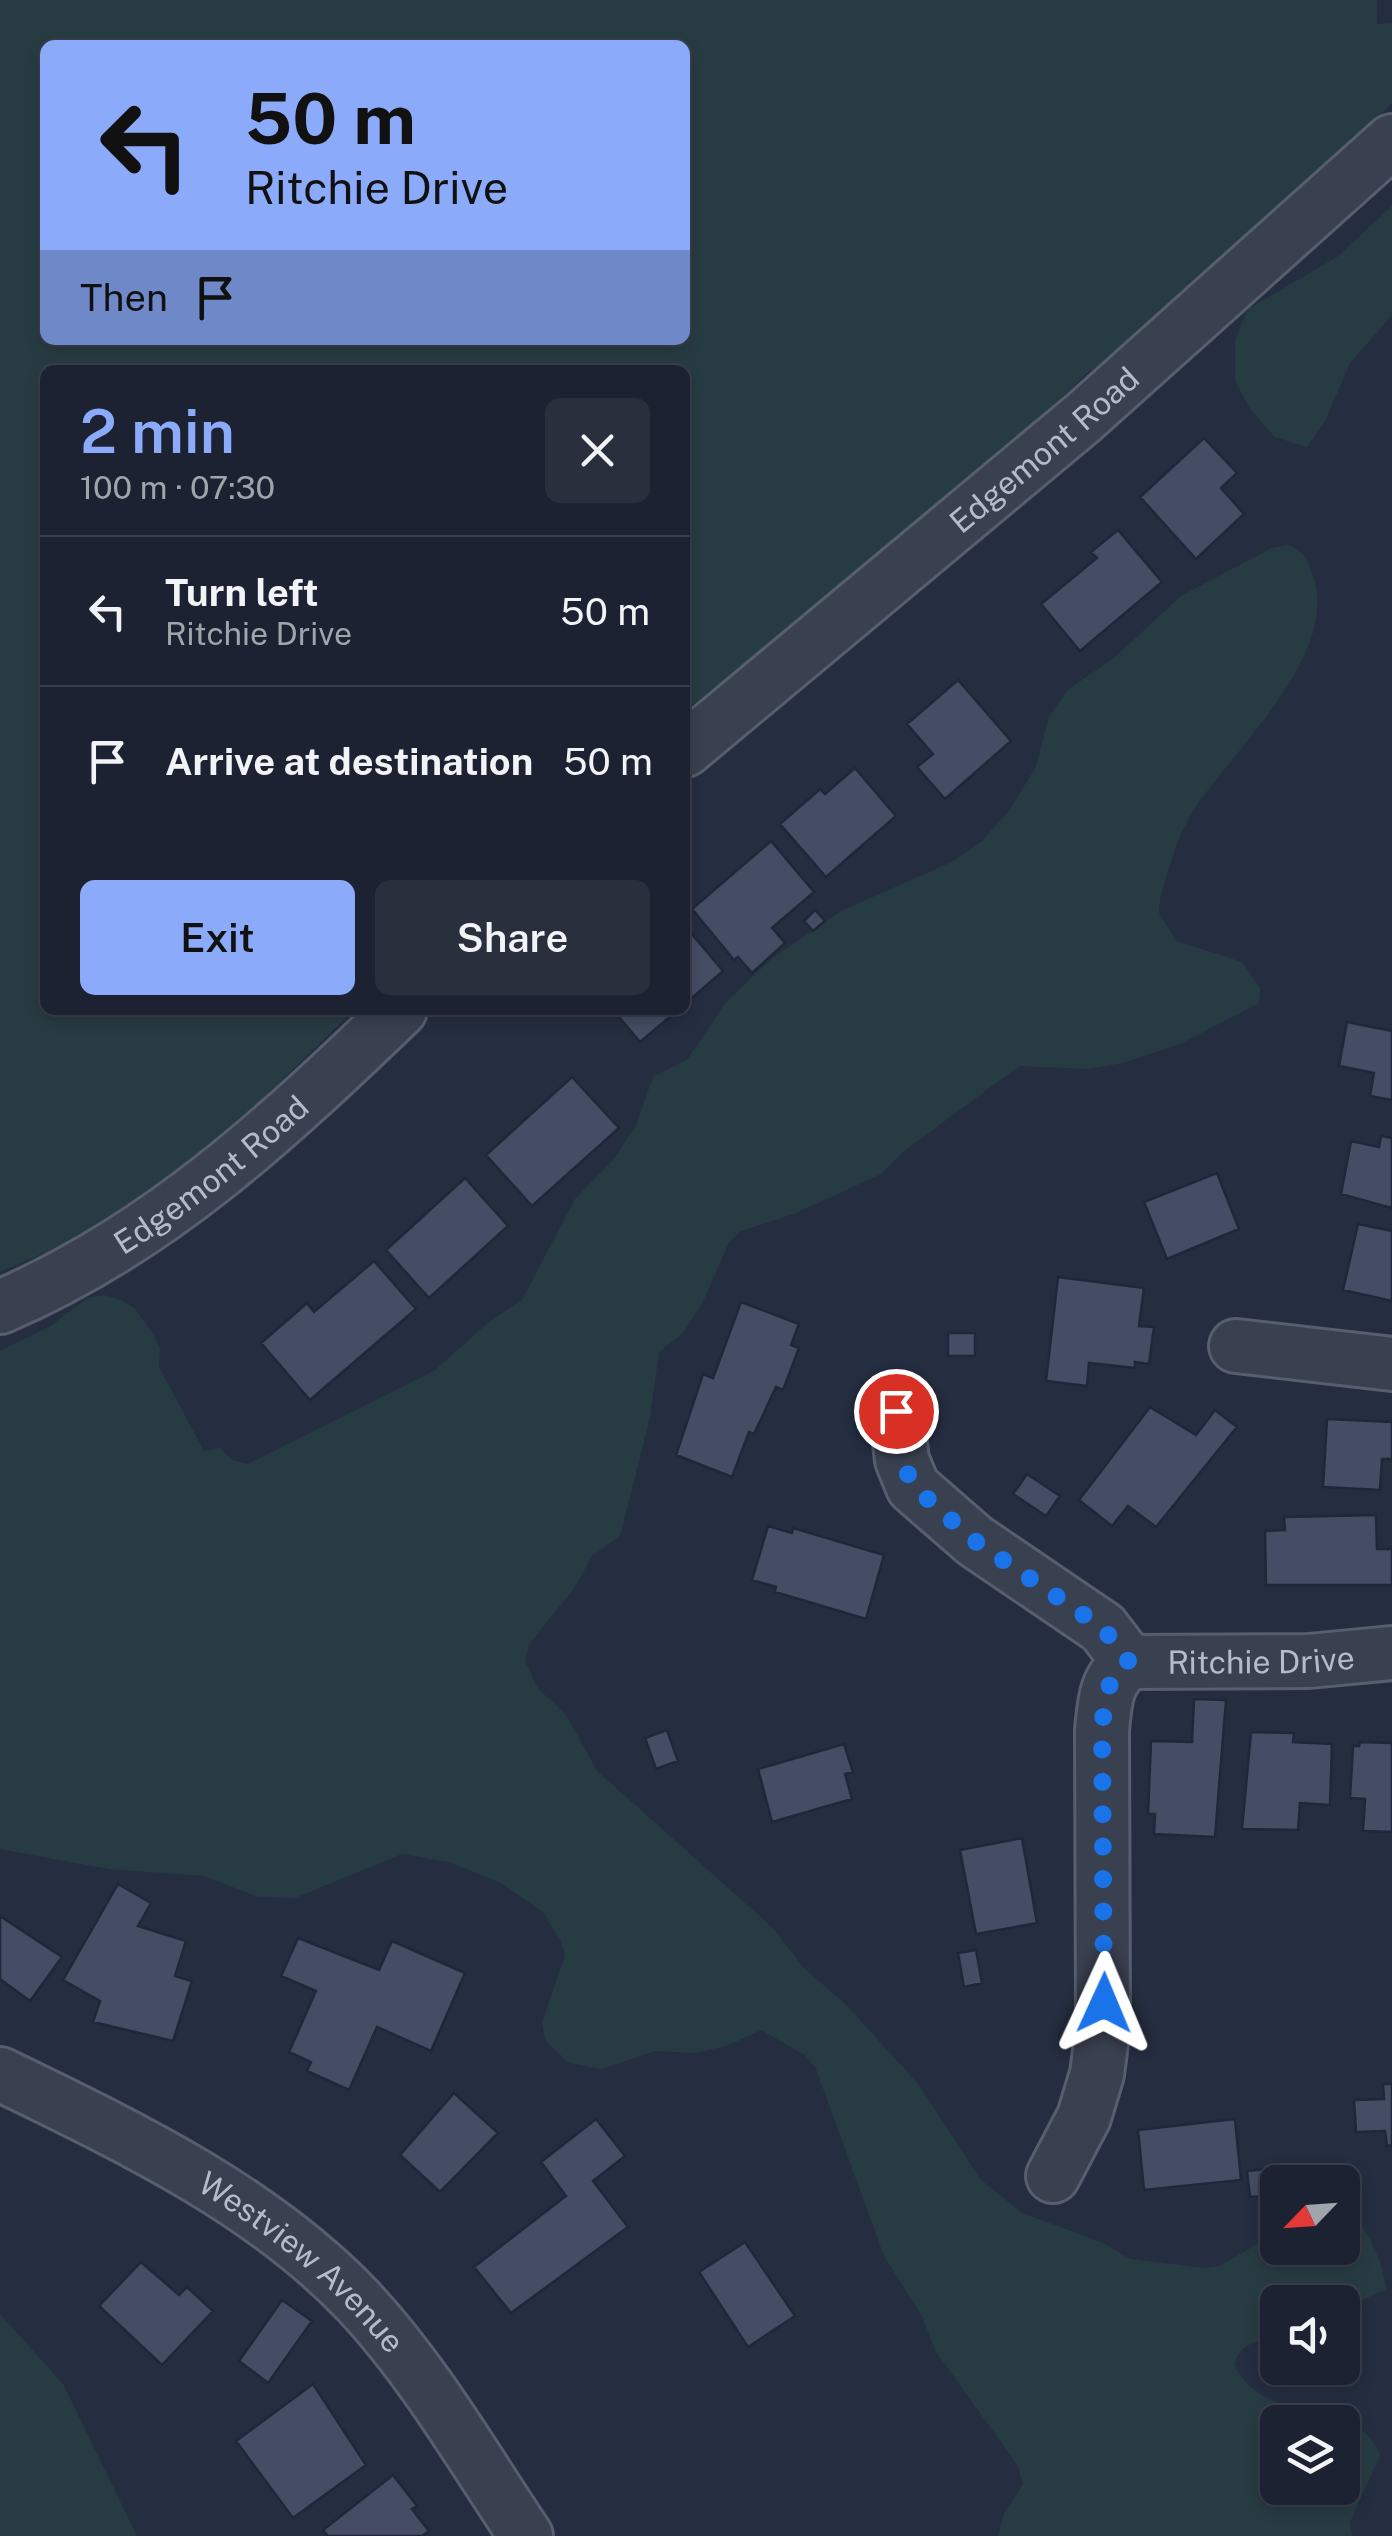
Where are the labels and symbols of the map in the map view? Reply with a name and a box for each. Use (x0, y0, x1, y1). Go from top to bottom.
street label: Edgemont Road (942, 359, 1146, 540)
street label: Edgemont Road (107, 1088, 315, 1261)
pin (854, 1369, 939, 1454)
street label: Ritchie Drive (1167, 1638, 1356, 1680)
position arrow (1052, 1951, 1156, 2055)
street label: Westview Avenue (192, 2164, 413, 2359)
north arrow (1260, 2165, 1360, 2265)

